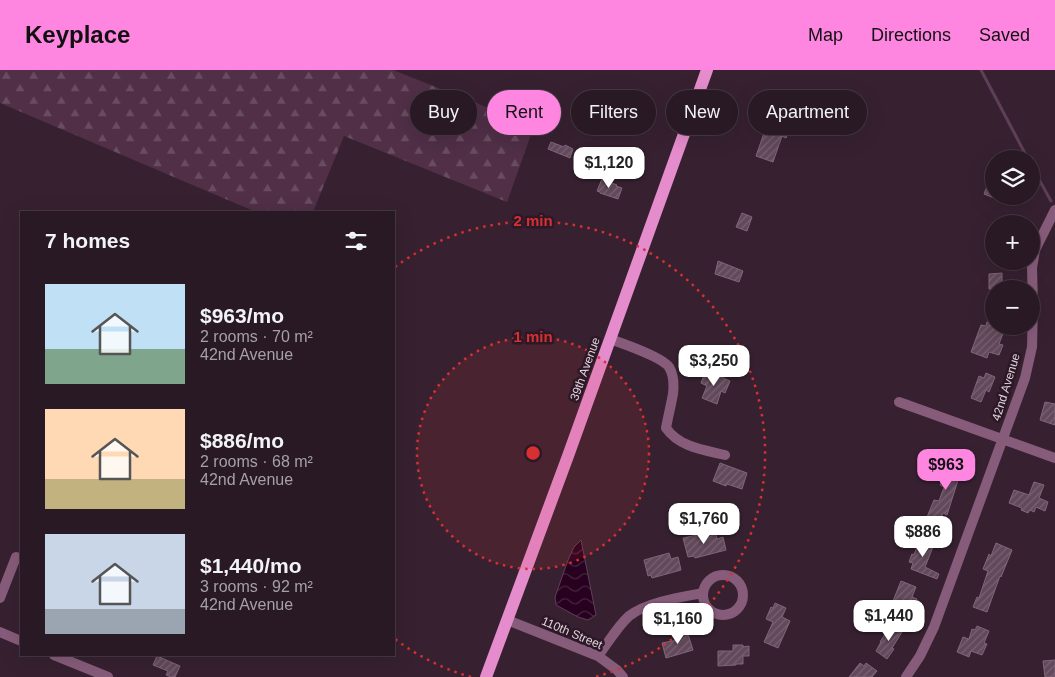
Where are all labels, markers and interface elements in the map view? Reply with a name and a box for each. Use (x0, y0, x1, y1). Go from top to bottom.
text: Keyplace (25, 21, 130, 48)
text: Map (808, 25, 843, 45)
text: Directions (871, 25, 951, 45)
text: Saved (979, 25, 1030, 45)
chip: Buy (410, 90, 477, 135)
chip: Rent (487, 90, 561, 135)
chip: Filters (571, 90, 656, 135)
chip: New (666, 90, 738, 135)
chip: Apartment (748, 90, 867, 135)
pin: $1,120 (568, 146, 650, 189)
map controls (985, 150, 1040, 335)
button: layers (985, 150, 1040, 205)
text: $1,120 (585, 154, 633, 171)
text: 2 min (513, 212, 553, 229)
button: + (985, 215, 1040, 270)
icon: filters (342, 227, 370, 255)
text: 7 homes (45, 229, 130, 252)
button: − (985, 280, 1040, 335)
icon: home (85, 304, 145, 364)
text: $963/mo (200, 304, 284, 327)
text: 2 rooms · 70 m² (200, 328, 313, 345)
text: 1 min (513, 328, 553, 345)
street label: 39th Avenue (567, 335, 603, 403)
pin: $3,250 (673, 344, 755, 387)
text: 42nd Avenue (200, 346, 293, 363)
street label: 42nd Avenue (989, 351, 1023, 422)
text: $3,250 (690, 352, 738, 369)
icon: home (85, 429, 145, 489)
text: $886/mo (200, 429, 284, 452)
centre of rings (524, 444, 542, 462)
pin: $963 (916, 448, 976, 491)
text: 2 rooms · 68 m² (200, 453, 313, 470)
text: $963 (928, 456, 964, 473)
text: 42nd Avenue (200, 471, 293, 488)
pin: $1,760 (663, 502, 745, 545)
text: $1,760 (680, 510, 728, 527)
pin: $886 (893, 516, 953, 558)
text: $886 (905, 523, 941, 540)
icon: home (85, 554, 145, 614)
text: $1,440/mo (200, 554, 302, 577)
text: 3 rooms · 92 m² (200, 578, 313, 595)
text: 42nd Avenue (200, 596, 293, 613)
pin: $1,440 (848, 600, 930, 642)
pin: $1,160 (637, 602, 719, 645)
text: $1,440 (865, 607, 913, 624)
text: $1,160 (654, 610, 702, 627)
street label: 110th Street (540, 614, 605, 652)

